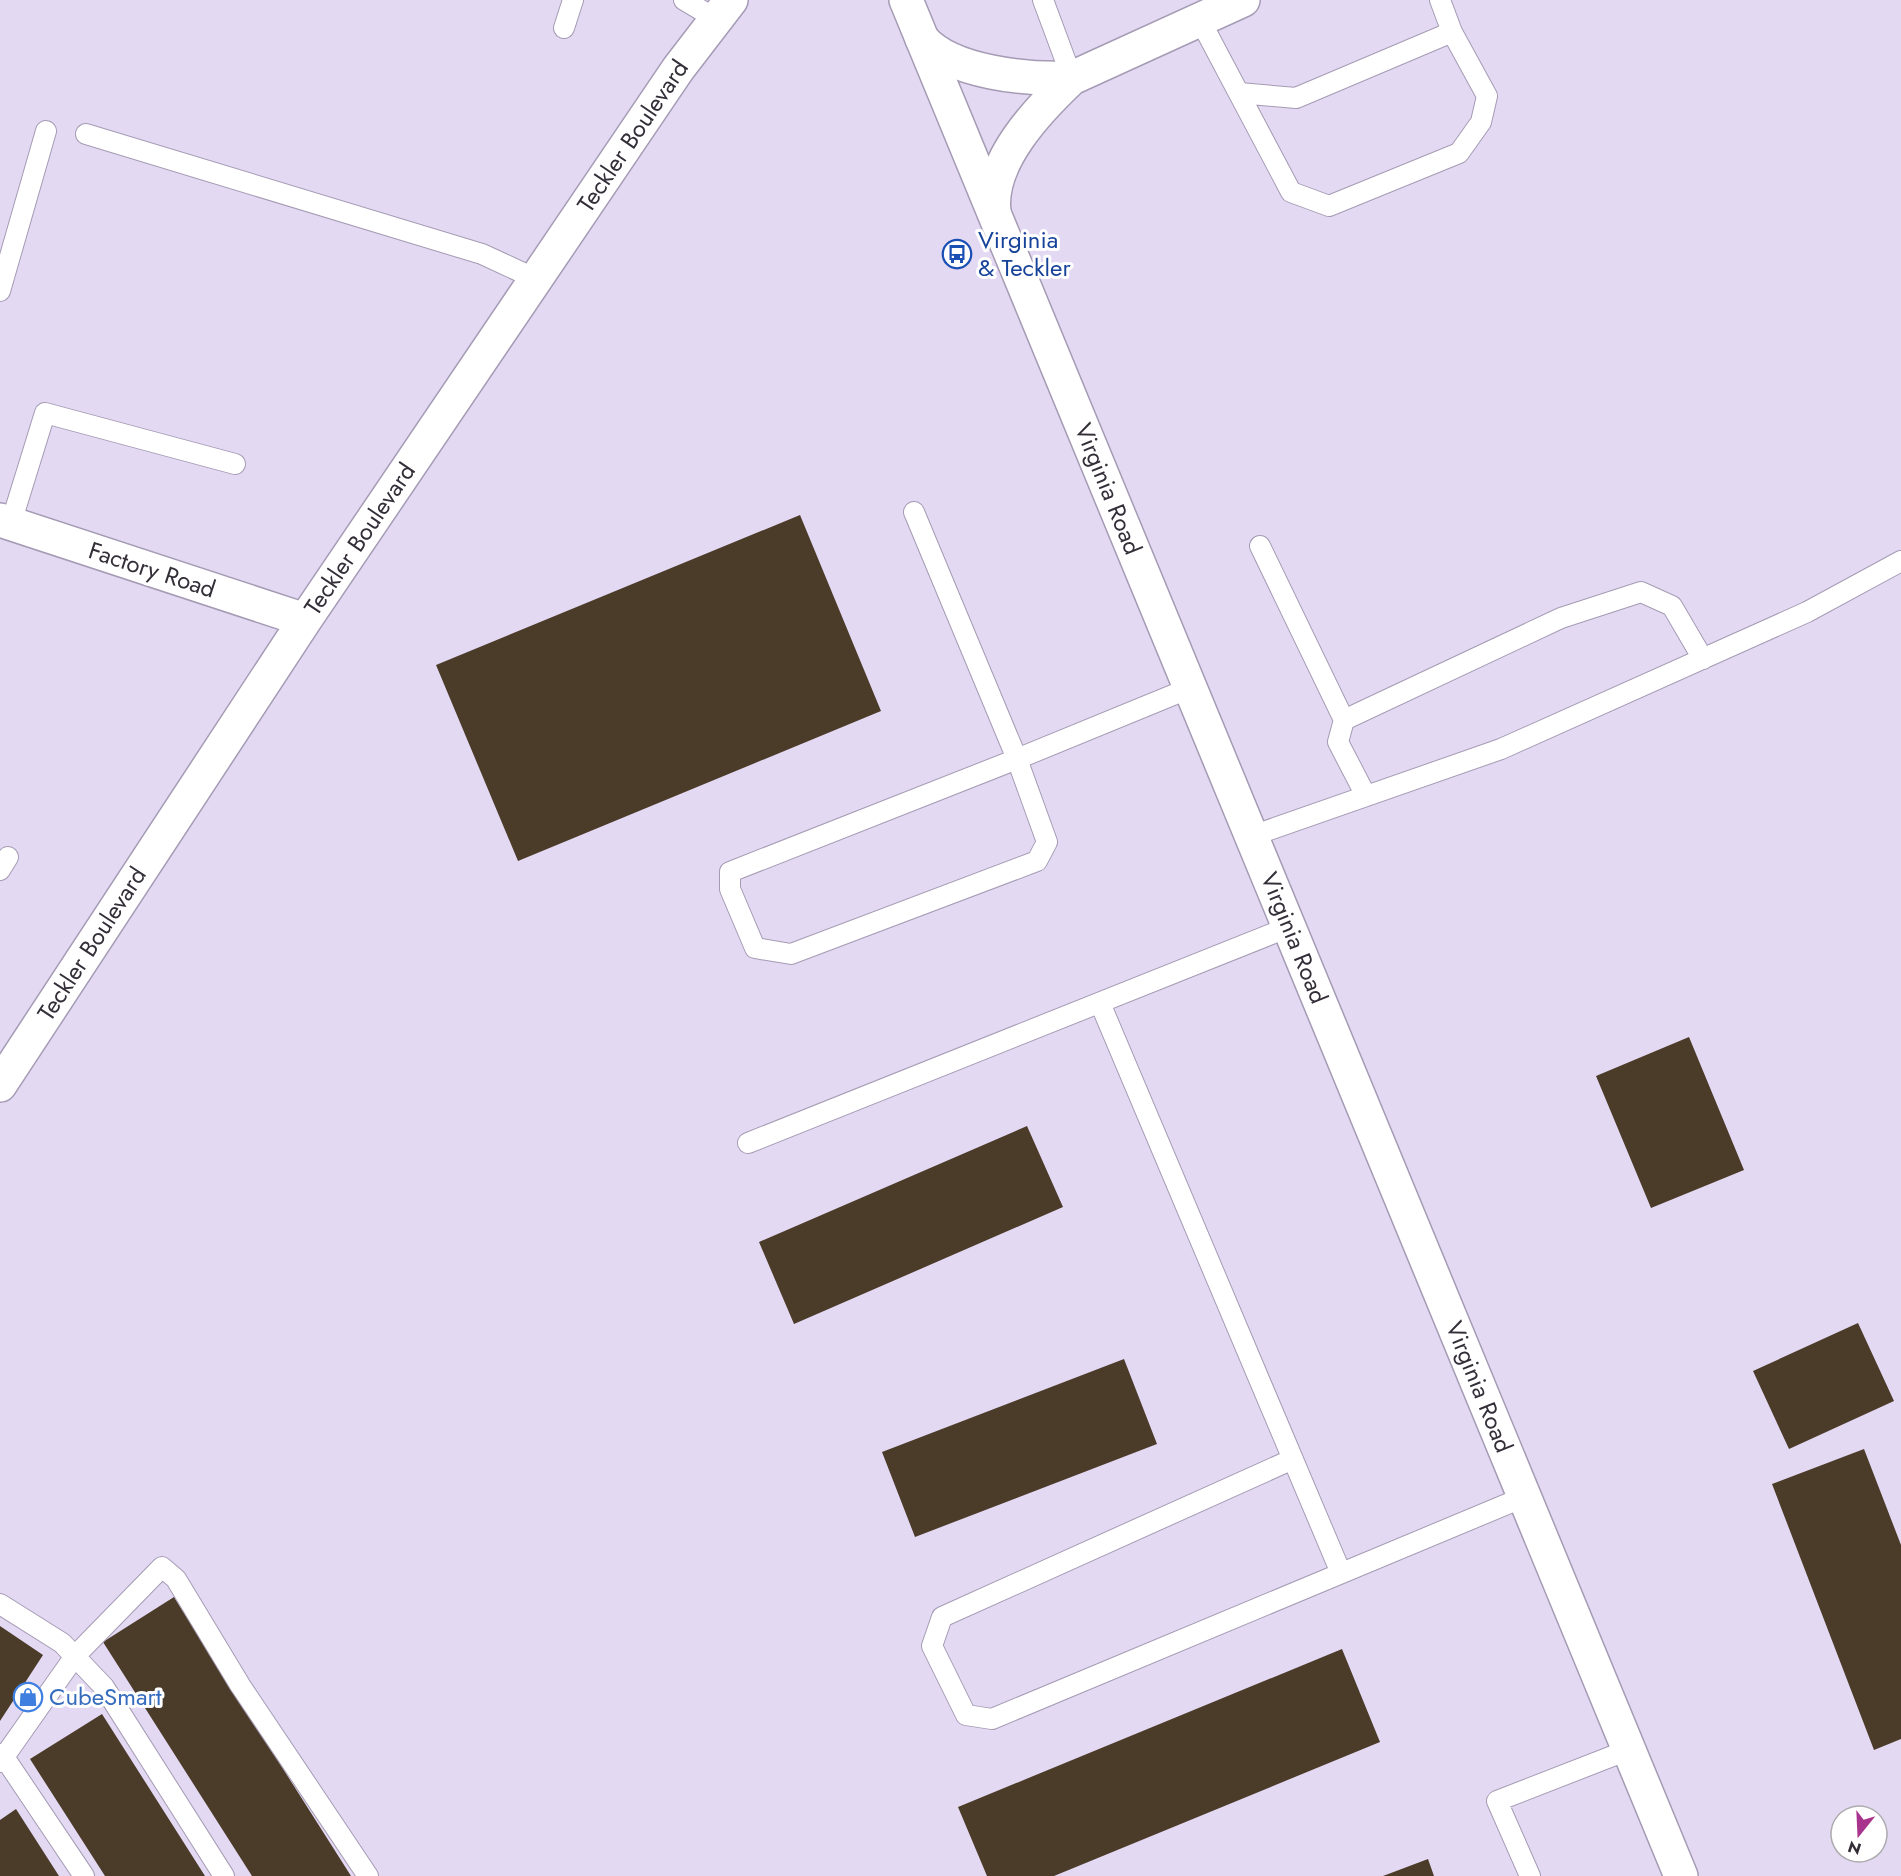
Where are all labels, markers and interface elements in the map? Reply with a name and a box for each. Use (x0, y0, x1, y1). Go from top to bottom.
street label: Teckler Boulevard (569, 53, 697, 219)
place label: Virginia & Teckler (978, 222, 1071, 285)
bus stop icon: Virginia & Teckler (941, 238, 973, 270)
street label: Virginia Road (1066, 418, 1151, 560)
street label: Teckler Boulevard (296, 456, 424, 622)
street label: Factory Road (84, 533, 220, 607)
street label: Teckler Boulevard (29, 860, 154, 1028)
street label: Virginia Road (1252, 867, 1337, 1009)
street label: Virginia Road (1437, 1316, 1522, 1458)
place label: CubeSmart (49, 1679, 162, 1714)
shop icon: CubeSmart (12, 1681, 44, 1713)
north arrow (1829, 1804, 1889, 1864)
text: N (1845, 1835, 1864, 1861)

